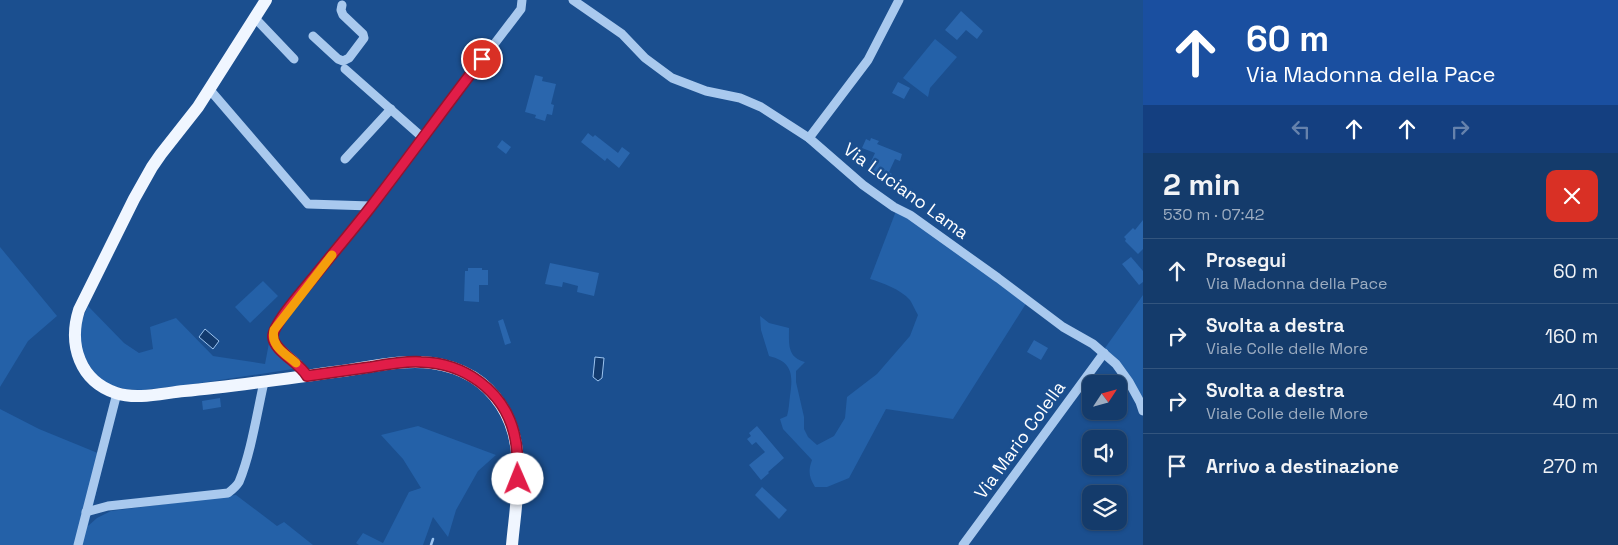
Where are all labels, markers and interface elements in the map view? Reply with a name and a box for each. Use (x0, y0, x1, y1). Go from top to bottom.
text: 60 m (1246, 17, 1329, 61)
icon: ahead (1163, 20, 1228, 85)
pin (461, 38, 503, 80)
icon: arrive (468, 45, 496, 73)
text: Via Madonna della Pace (1246, 60, 1496, 88)
icon: left (1287, 115, 1315, 143)
icon: ahead (1340, 115, 1368, 143)
icon: ahead (1393, 115, 1421, 143)
icon: right (1446, 115, 1474, 143)
street label: Via Luciano Lama (839, 137, 974, 244)
text: 2 min (1163, 165, 1241, 204)
button: close (1546, 170, 1598, 222)
text: 530 m · 07:42 (1163, 204, 1264, 225)
text: Prosegui (1206, 248, 1286, 273)
icon: ahead (1163, 257, 1191, 285)
text: 60 m (1553, 259, 1598, 284)
text: Via Madonna della Pace (1206, 273, 1387, 294)
text: Svolta a destra (1206, 313, 1344, 338)
icon: right (1163, 322, 1191, 350)
text: 160 m (1545, 324, 1598, 349)
text: Viale Colle delle More (1206, 338, 1368, 359)
north arrow (1082, 375, 1128, 420)
map controls (1082, 375, 1127, 530)
street label: Via Mario Colella (969, 376, 1070, 503)
text: Svolta a destra (1206, 378, 1344, 403)
icon: right (1163, 387, 1191, 415)
text: 40 m (1553, 389, 1598, 414)
text: Viale Colle delle More (1206, 403, 1368, 424)
button: sound (1082, 430, 1127, 475)
position arrow (491, 452, 543, 504)
icon: arrive (1163, 452, 1191, 480)
text: Arrivo a destinazione (1206, 454, 1399, 479)
text: 270 m (1543, 454, 1598, 479)
button: layers (1082, 485, 1127, 530)

